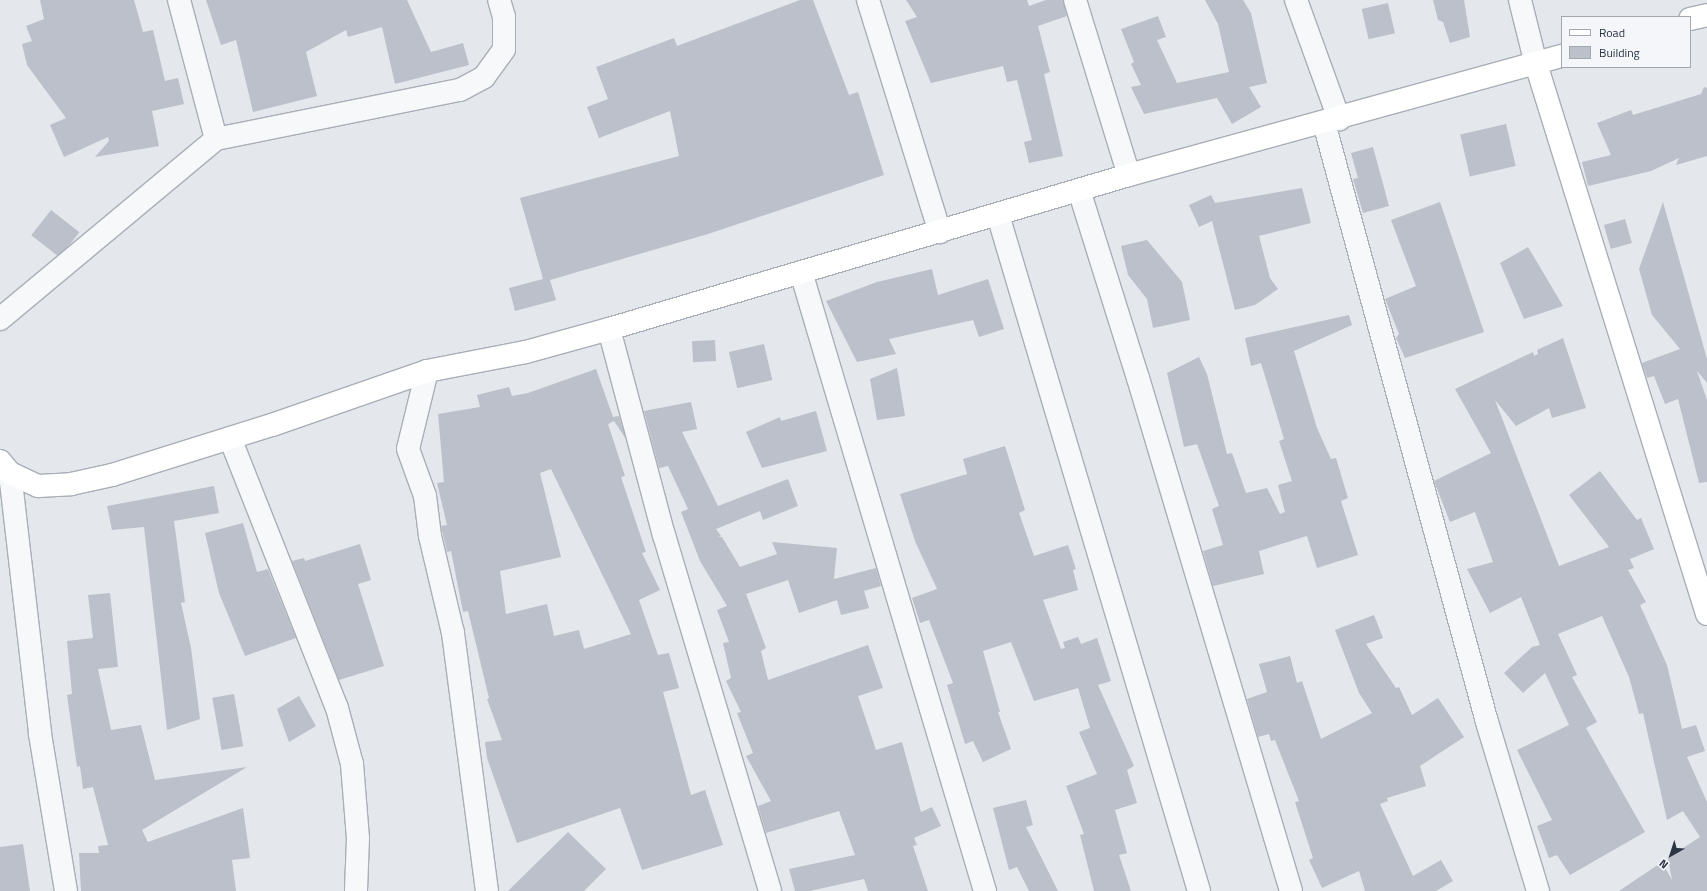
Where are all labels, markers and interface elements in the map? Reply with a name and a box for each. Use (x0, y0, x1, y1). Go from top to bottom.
legend (1561, 16, 1691, 68)
text: Road (1599, 23, 1625, 42)
text: Building (1599, 43, 1640, 62)
north arrow (1651, 835, 1691, 875)
text: N (1655, 856, 1671, 873)

